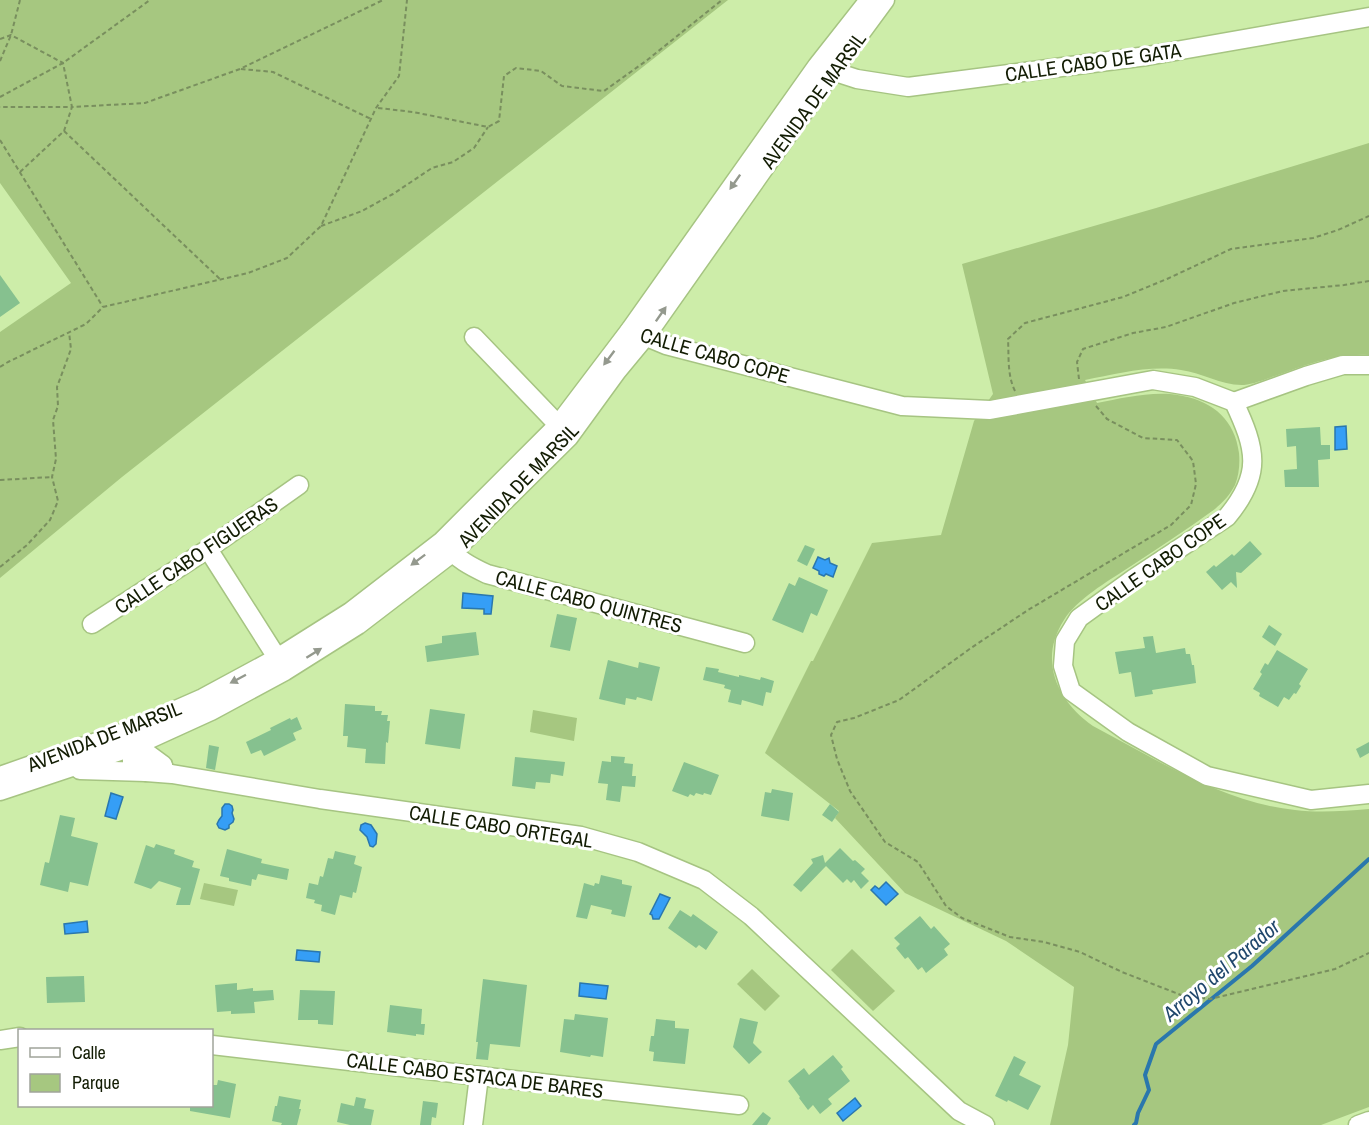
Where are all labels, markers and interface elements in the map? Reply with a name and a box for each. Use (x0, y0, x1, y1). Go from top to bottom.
street label: AVENIDA DE MARSIL (754, 26, 872, 175)
street label: CALLE CABO DE GATA (1003, 36, 1183, 88)
one-way arrow (729, 174, 741, 190)
one-way arrow (655, 306, 667, 322)
street label: CALLE CABO COPE (637, 321, 793, 389)
one-way arrow (603, 350, 615, 366)
street label: AVENIDA DE MARSIL (451, 417, 584, 554)
street label: CALLE CABO FIGUERAS (109, 490, 283, 620)
street label: CALLE CABO COPE (1089, 507, 1231, 617)
one-way arrow (410, 553, 425, 565)
street label: CALLE CABO QUINTRES (493, 563, 685, 639)
one-way arrow (306, 647, 322, 658)
one-way arrow (229, 674, 246, 684)
street label: AVENIDA DE MARSIL (22, 694, 185, 778)
street label: CALLE CABO ORTEGAL (407, 798, 595, 854)
water label: Arroyo del Parador (1156, 912, 1287, 1028)
legend (18, 1029, 213, 1107)
text: Calle (72, 1040, 106, 1065)
street label: CALLE CABO ESTACA DE BARES (345, 1046, 605, 1104)
text: Parque (72, 1070, 120, 1095)

